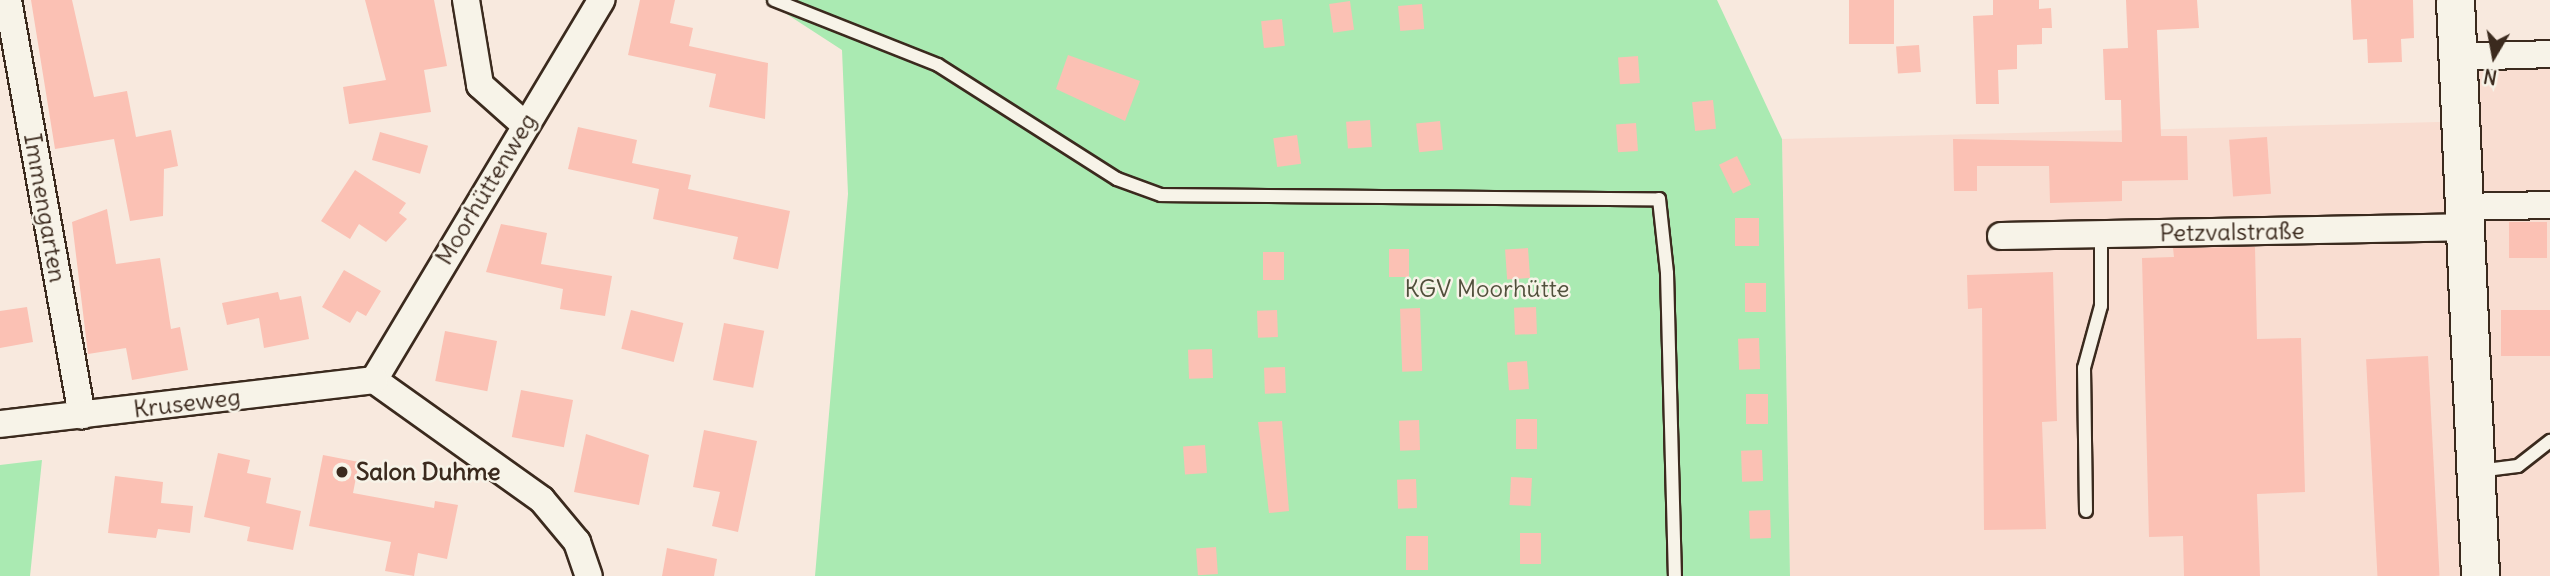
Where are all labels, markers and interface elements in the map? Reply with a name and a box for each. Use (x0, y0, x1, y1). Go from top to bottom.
north arrow (2459, 21, 2529, 91)
text: N (2482, 64, 2499, 90)
street label: Moorhüttenweg (429, 108, 543, 270)
street label: Immengarten (18, 131, 72, 285)
street label: Petzvalstraße (2159, 216, 2305, 248)
park label: KGV Moorhütte (1405, 275, 1569, 303)
street label: Kruseweg (132, 382, 242, 424)
place label: Salon Duhme (356, 458, 500, 486)
marker: Salon Duhme (334, 464, 350, 480)

